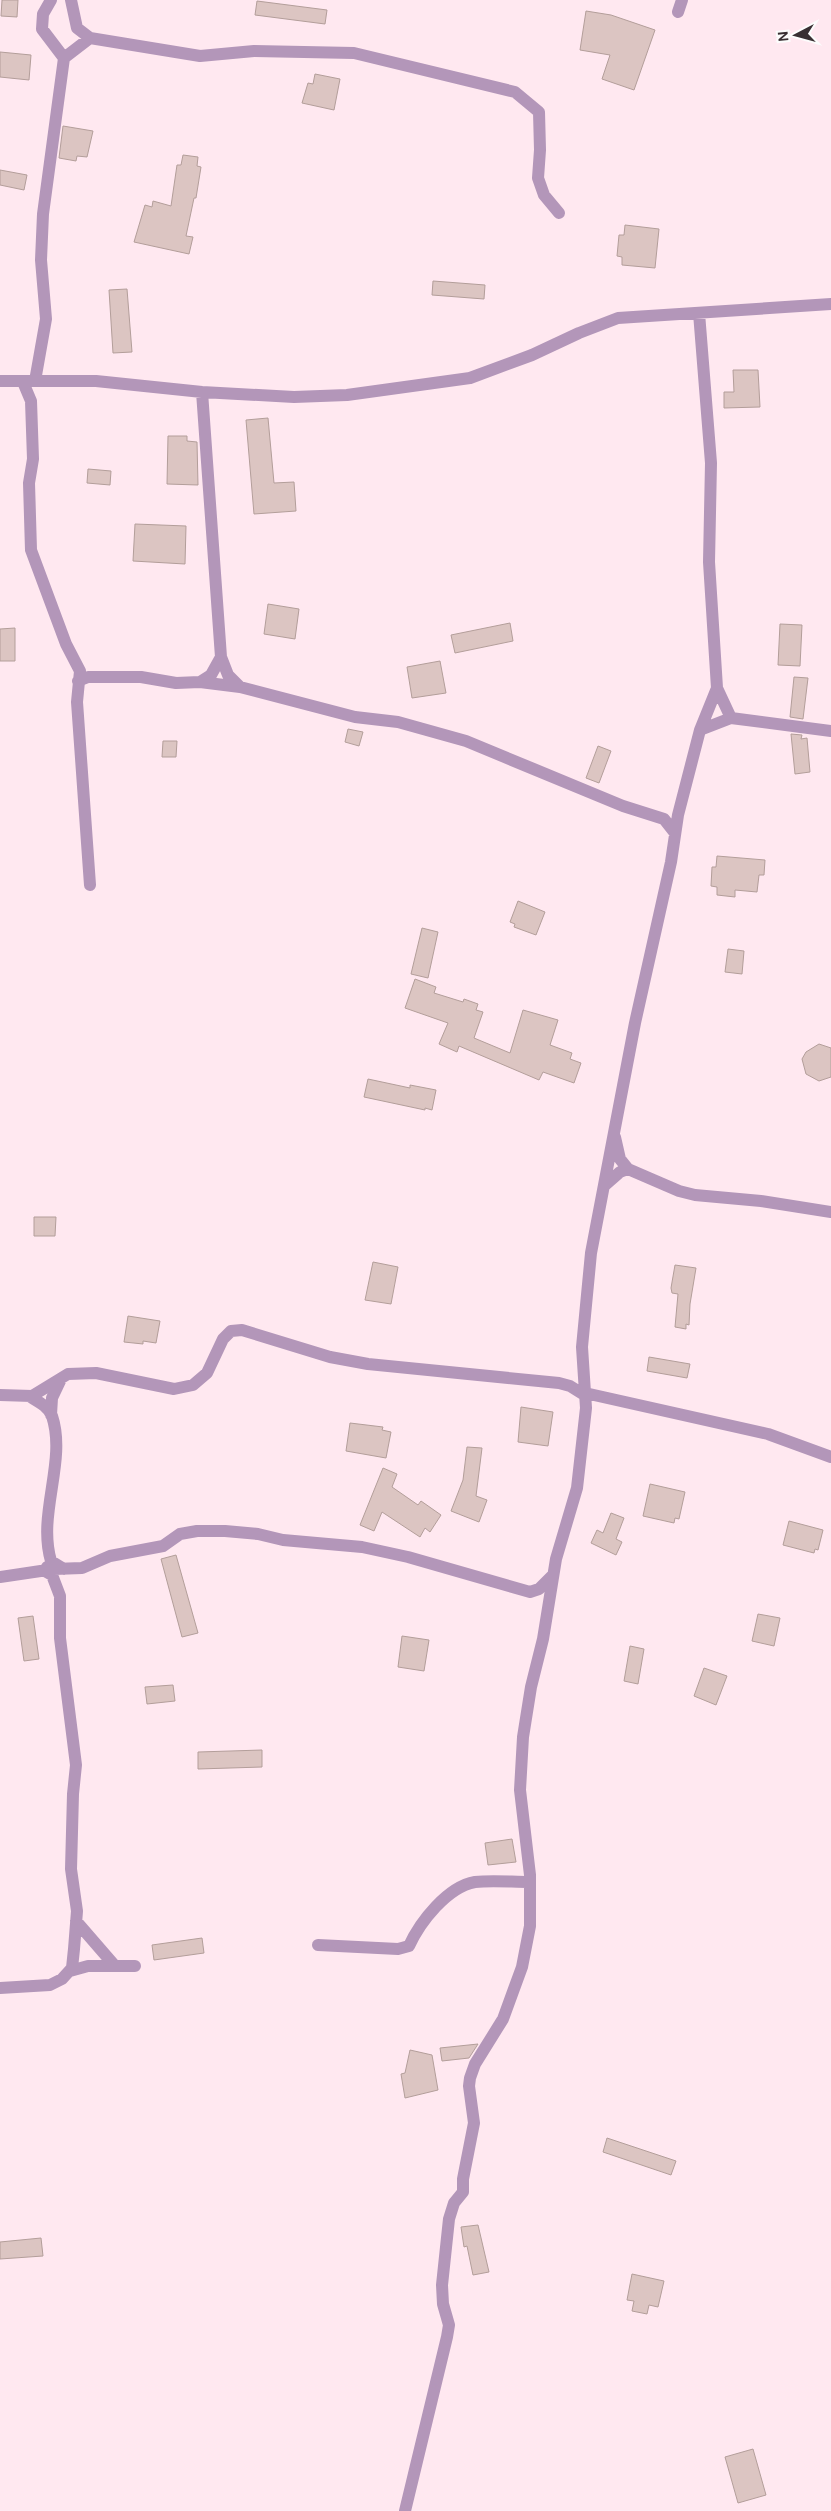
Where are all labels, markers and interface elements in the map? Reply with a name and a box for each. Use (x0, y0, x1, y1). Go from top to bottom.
north arrow (771, 10, 821, 60)
text: N (774, 30, 793, 42)

